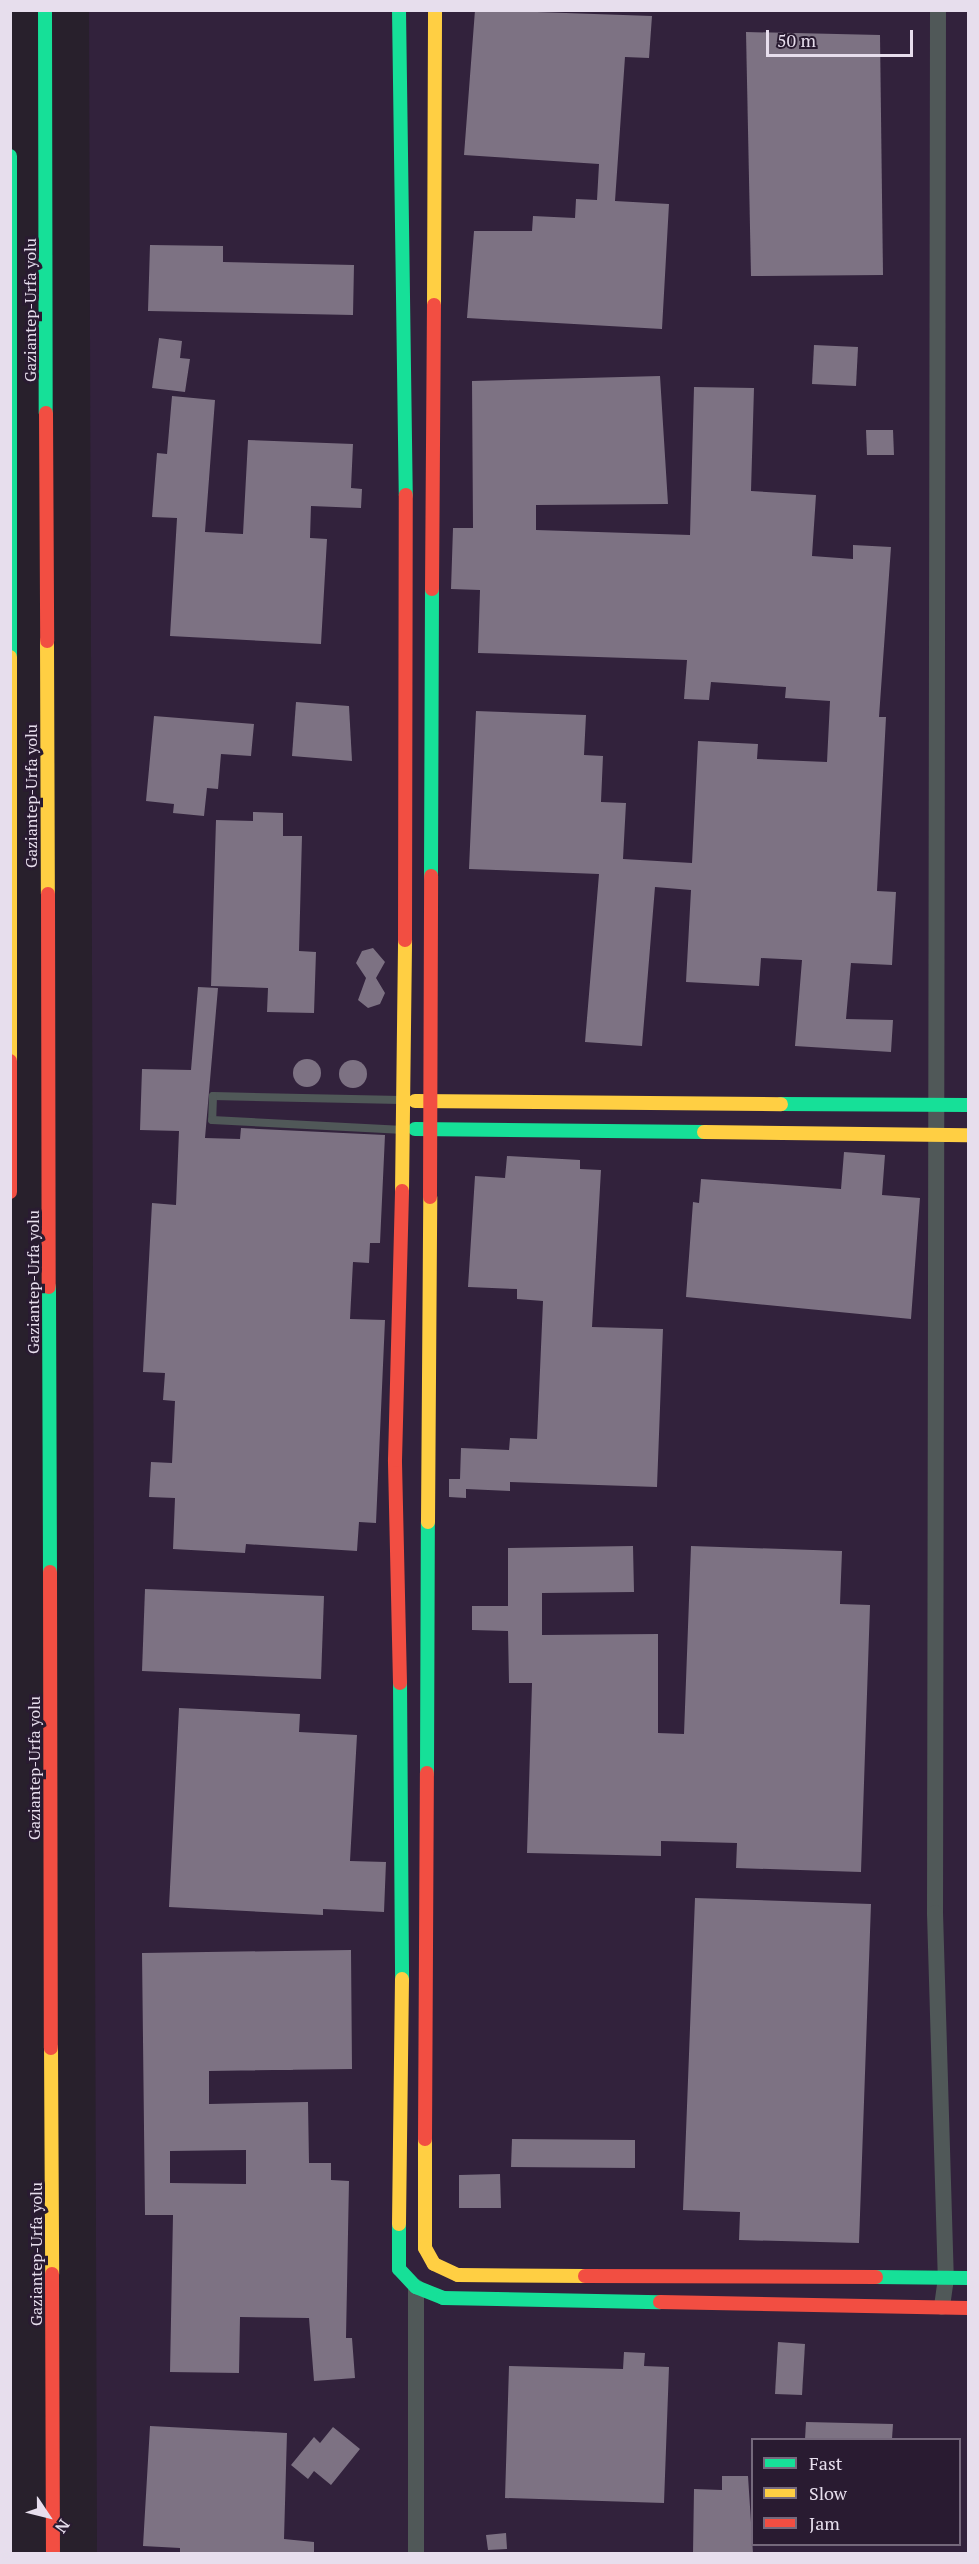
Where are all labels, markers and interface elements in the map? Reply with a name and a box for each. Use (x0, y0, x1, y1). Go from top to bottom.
scale bar (769, 18, 916, 56)
text: 50 m (777, 28, 816, 52)
street label: Gaziantep-Urfa yolu (20, 238, 40, 382)
street label: Gaziantep-Urfa yolu (21, 724, 41, 868)
street label: Gaziantep-Urfa yolu (23, 1210, 43, 1354)
street label: Gaziantep-Urfa yolu (24, 1696, 44, 1840)
street label: Gaziantep-Urfa yolu (26, 2182, 46, 2326)
legend (751, 2438, 961, 2546)
text: Fast (809, 2451, 842, 2475)
text: Slow (809, 2481, 847, 2505)
north arrow (18, 2486, 78, 2546)
text: Jam (809, 2511, 840, 2535)
text: N (50, 2515, 75, 2538)

